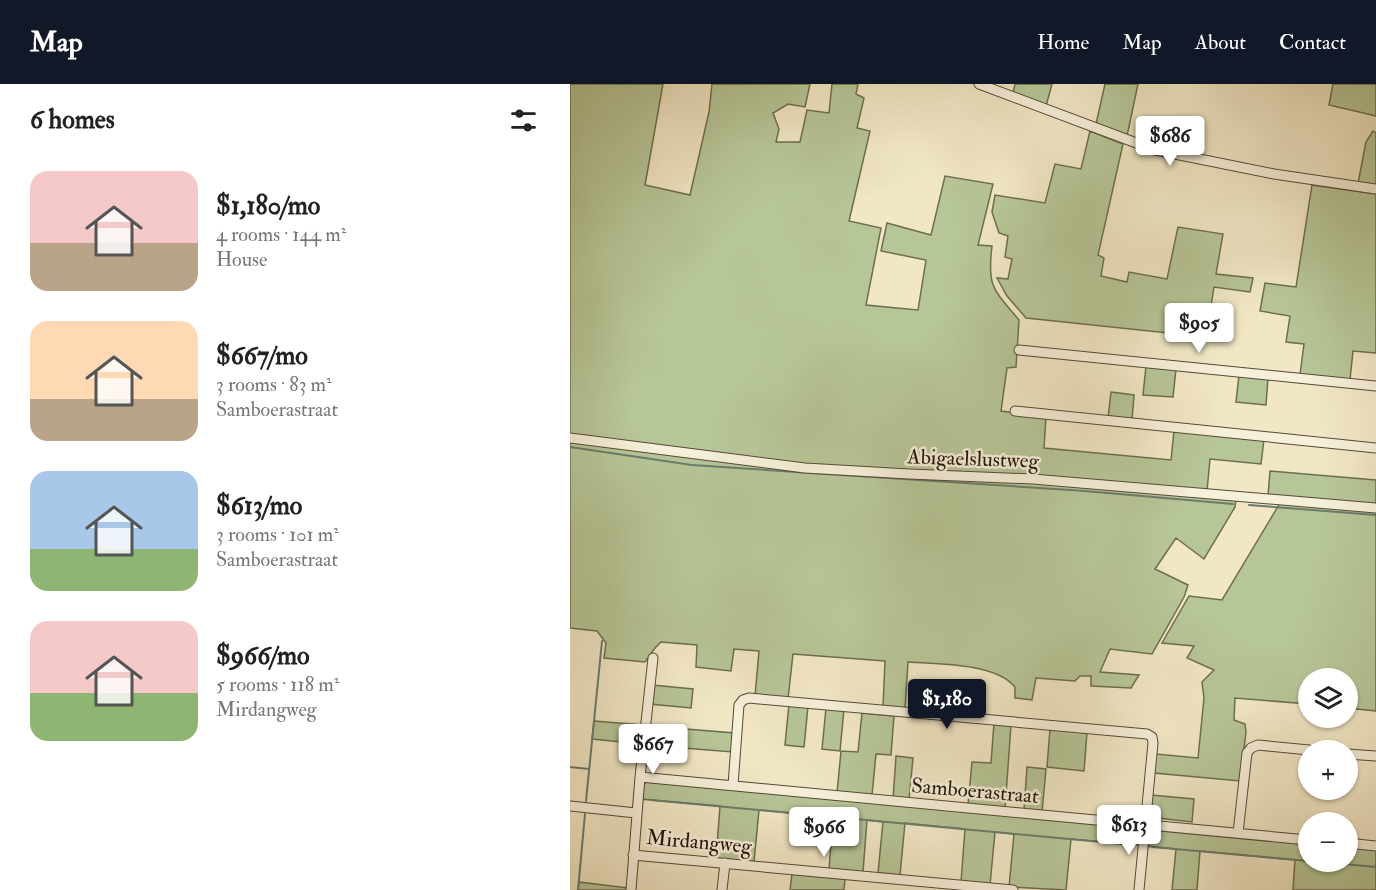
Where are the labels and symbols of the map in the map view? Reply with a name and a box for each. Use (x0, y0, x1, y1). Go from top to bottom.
pin: $686 (1134, 116, 1206, 167)
pin: $905 (1163, 303, 1235, 354)
street label: Abigaelslustweg (906, 443, 1040, 475)
pin: $1,180 (898, 679, 996, 730)
pin: $667 (617, 724, 689, 775)
street label: Samboerastraat (910, 772, 1040, 810)
pin: $613 (1093, 805, 1165, 856)
pin: $966 (788, 807, 860, 858)
street label: Mirdangweg (645, 824, 753, 860)

